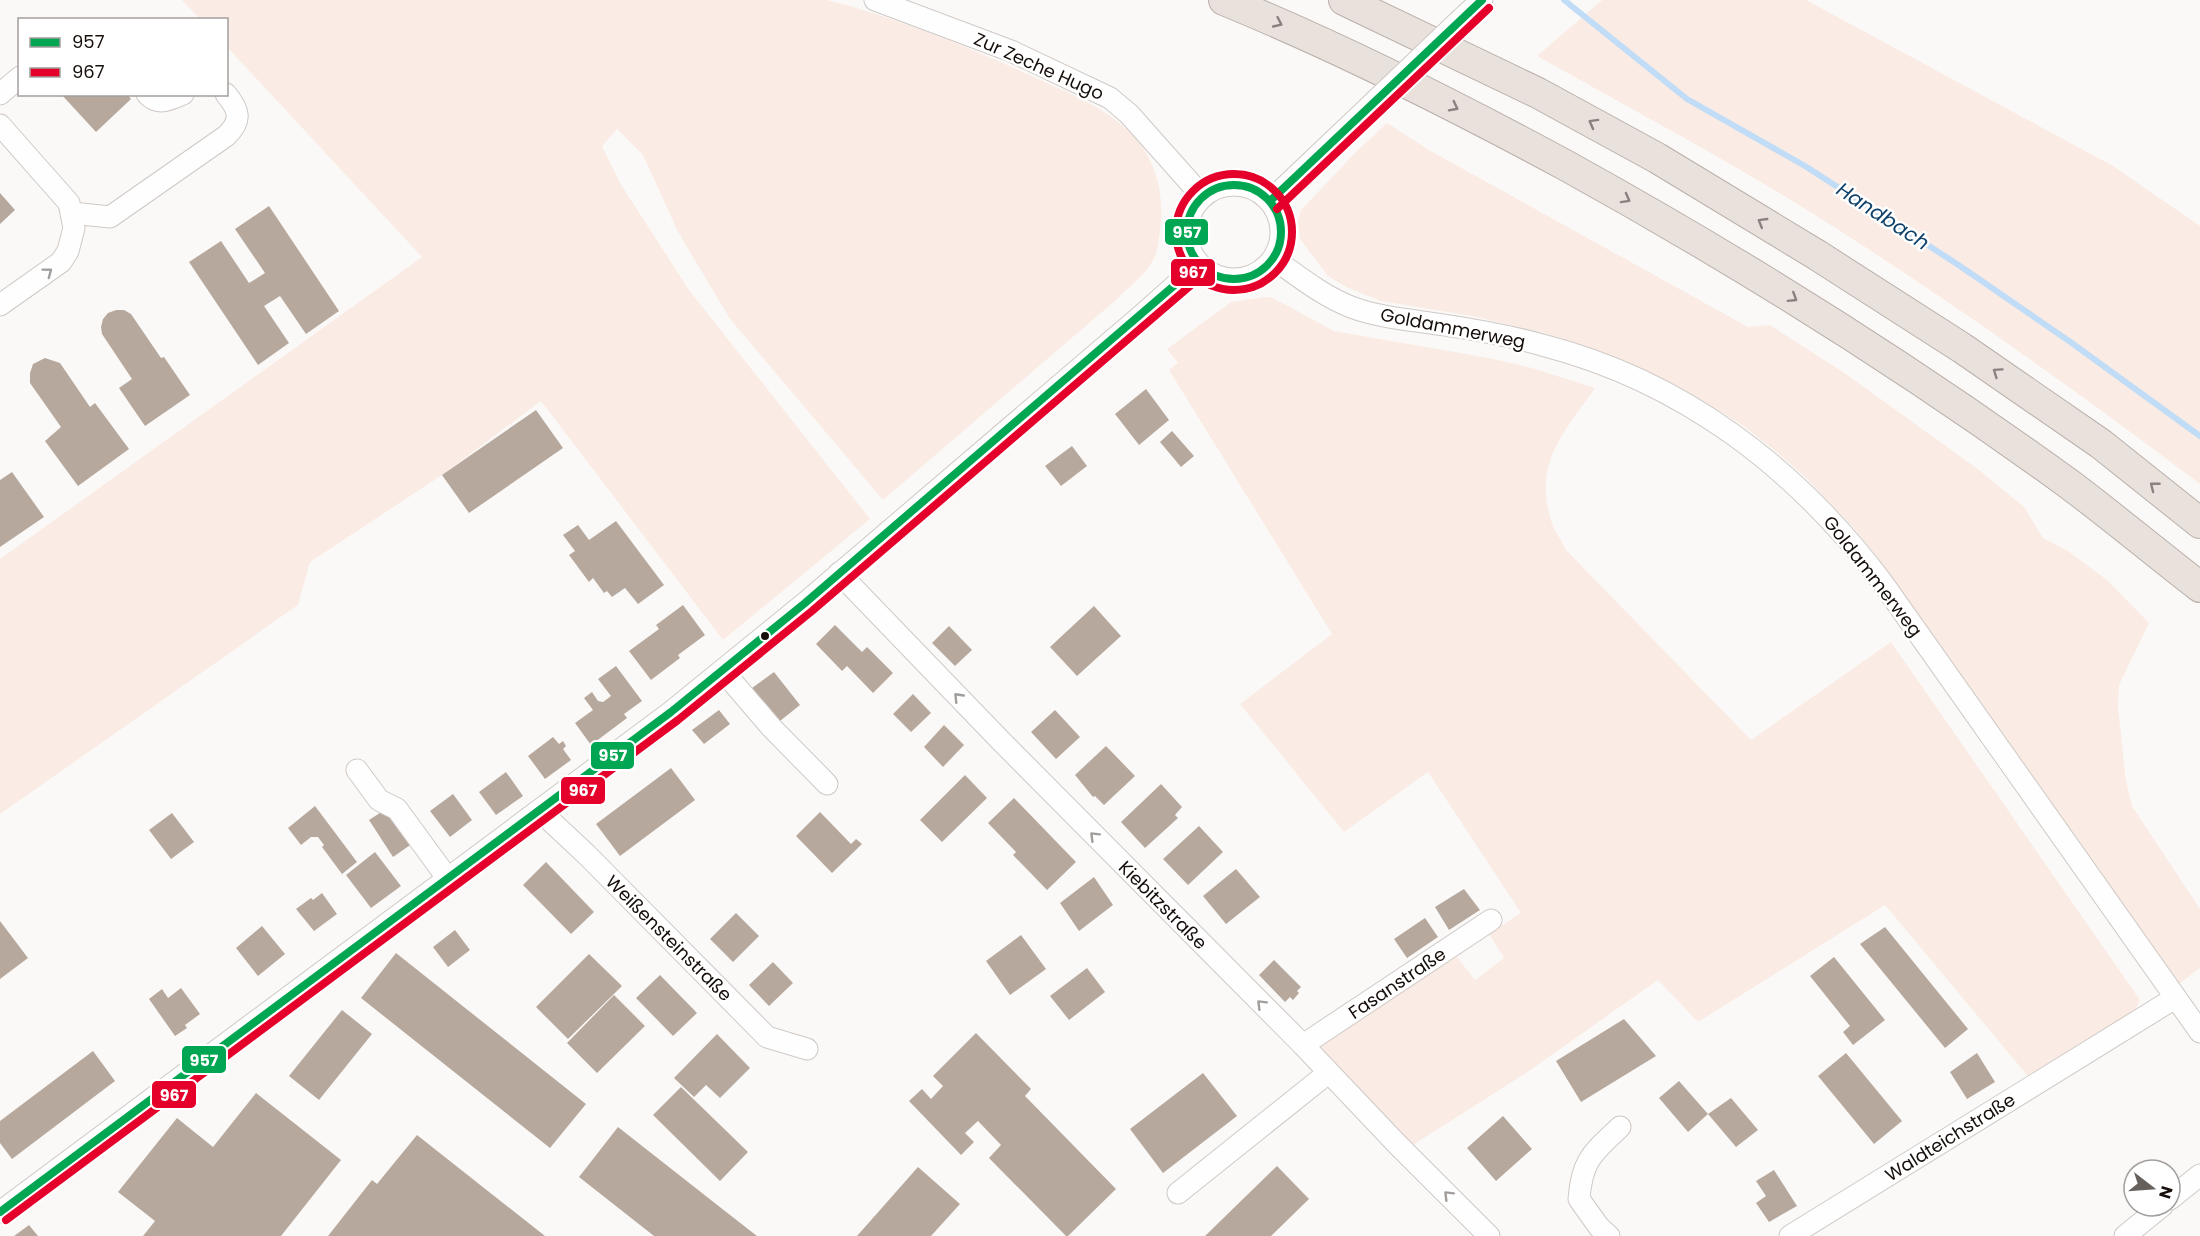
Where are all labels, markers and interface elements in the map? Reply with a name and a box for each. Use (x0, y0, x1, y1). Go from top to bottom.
one-way arrow (1271, 16, 1282, 28)
legend (18, 18, 228, 96)
street label: Zur Zeche Hugo (970, 26, 1108, 106)
text: 957 (72, 29, 105, 54)
text: 967 (72, 59, 105, 84)
one-way arrow (1447, 100, 1458, 111)
one-way arrow (1589, 119, 1600, 130)
water label: Handbach (1831, 175, 1935, 257)
one-way arrow (1619, 192, 1630, 203)
line badge: 957 (1164, 218, 1209, 246)
one-way arrow (1757, 218, 1768, 229)
text: 957 (1173, 221, 1202, 244)
line badge: 967 (1170, 258, 1216, 287)
text: 967 (1179, 261, 1208, 284)
one-way arrow (41, 268, 52, 279)
one-way arrow (1787, 291, 1797, 303)
street label: Goldammerweg (1378, 302, 1528, 354)
one-way arrow (1992, 368, 2003, 379)
one-way arrow (2150, 483, 2161, 494)
street label: Goldammerweg (1818, 510, 1928, 642)
unlabelled marker (759, 630, 771, 642)
one-way arrow (954, 693, 965, 704)
line badge: 957 (590, 741, 635, 770)
text: 957 (599, 744, 628, 767)
line badge: 967 (560, 776, 606, 805)
text: 967 (569, 779, 598, 802)
one-way arrow (1091, 832, 1102, 843)
street label: Kiebitzstraße (1113, 855, 1213, 955)
street label: Weißensteinstraße (600, 869, 738, 1007)
street label: Fasanstraße (1343, 941, 1451, 1025)
one-way arrow (1258, 1000, 1269, 1011)
line badge: 957 (181, 1045, 227, 1074)
text: 957 (190, 1049, 219, 1072)
line badge: 967 (151, 1080, 197, 1109)
text: 967 (160, 1084, 189, 1107)
street label: Waldteichstraße (1880, 1087, 2020, 1187)
north arrow (2122, 1158, 2182, 1218)
text: N (2153, 1183, 2179, 1201)
one-way arrow (1444, 1191, 1455, 1201)

